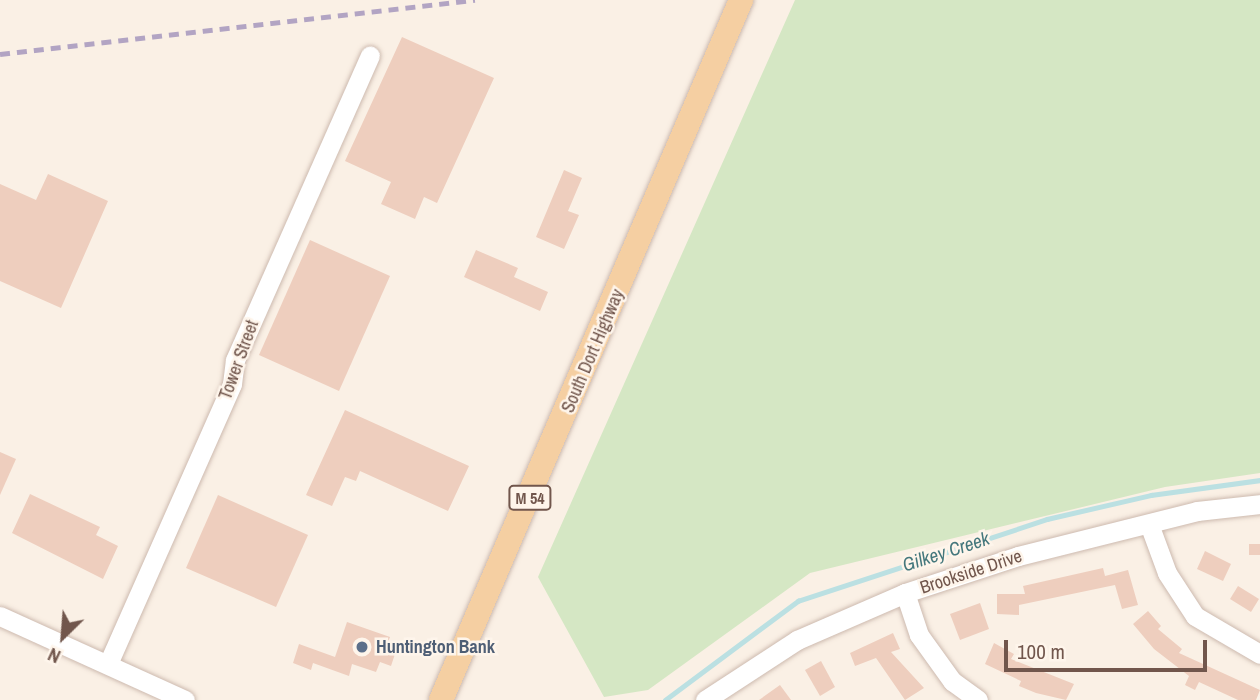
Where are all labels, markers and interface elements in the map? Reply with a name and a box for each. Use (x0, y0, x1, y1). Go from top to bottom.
street label: South Dort Highway (557, 286, 629, 416)
street label: Tower Street (215, 317, 263, 403)
road number: M 54 (507, 485, 553, 510)
water label: Gilkey Creek (900, 527, 992, 577)
street label: Brookside Drive (917, 545, 1025, 599)
north arrow (28, 602, 98, 672)
scale bar (1008, 626, 1211, 670)
place label: Huntington Bank (376, 636, 495, 658)
text: 100 m (1017, 637, 1065, 666)
marker: Huntington Bank (354, 639, 370, 655)
text: N (44, 642, 65, 670)

